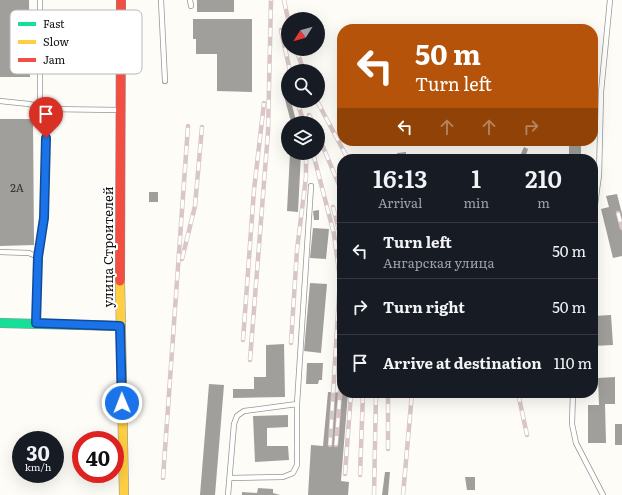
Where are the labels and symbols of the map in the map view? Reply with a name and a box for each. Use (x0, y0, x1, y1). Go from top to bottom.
legend (10, 10, 142, 74)
north arrow (281, 12, 325, 56)
text: Fast (43, 15, 65, 31)
text: Slow (43, 33, 69, 49)
text: Jam (43, 51, 66, 67)
pin (29, 97, 63, 138)
house number: 2А (10, 179, 24, 195)
street label: улица Строителей (98, 186, 117, 308)
position arrow (101, 382, 143, 424)
speed limit sign: 40 (72, 431, 124, 483)

